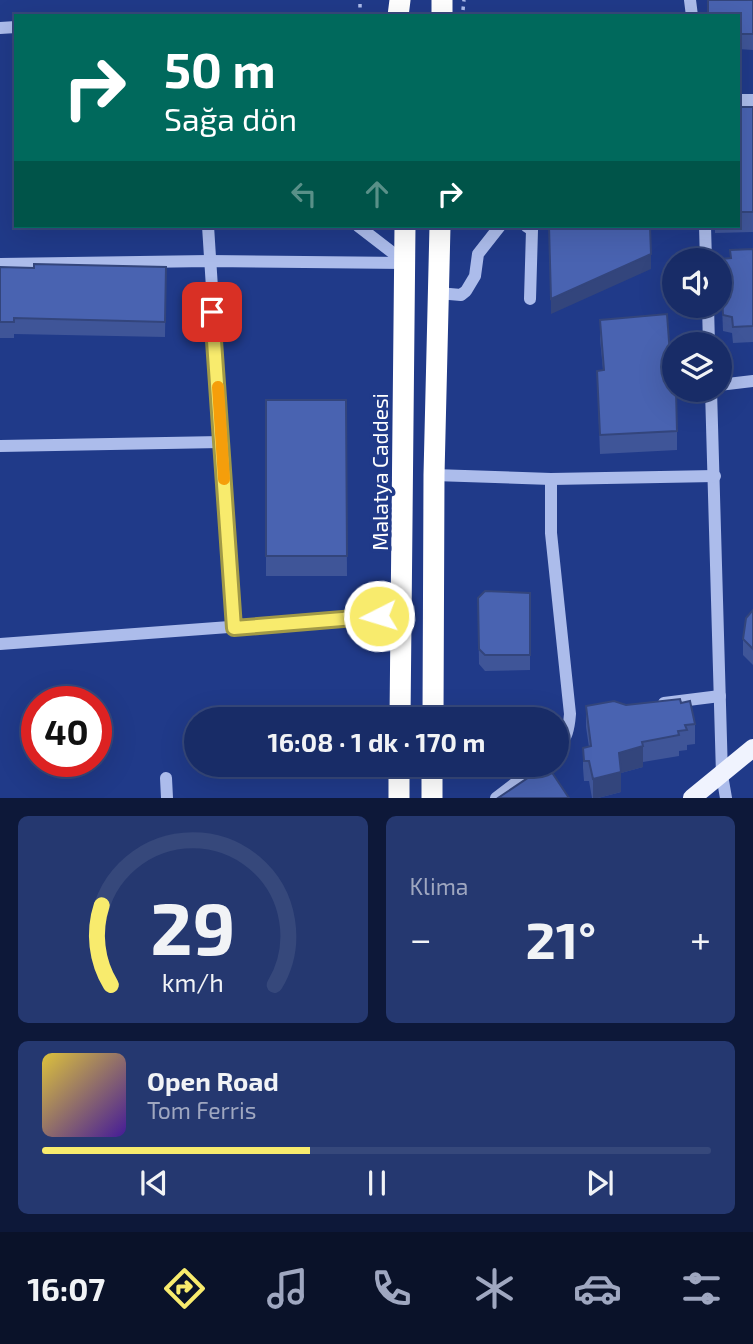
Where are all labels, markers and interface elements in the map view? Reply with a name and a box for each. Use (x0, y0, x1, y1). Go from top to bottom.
text: 50 m (164, 39, 276, 98)
icon: right (49, 42, 140, 133)
text: Sağa dön (164, 99, 297, 137)
icon: left (285, 175, 323, 213)
icon: ahead (358, 175, 396, 213)
icon: right (431, 175, 469, 213)
map controls (662, 248, 732, 402)
button: sound (662, 248, 732, 318)
pin (182, 282, 242, 342)
icon: arrive (193, 293, 231, 331)
button: layers (662, 332, 732, 402)
street label: Malatya Caddesi (367, 393, 392, 551)
position arrow (342, 579, 416, 653)
speed limit sign: 40 (21, 686, 112, 777)
text: 16:08 · 1 dk · 170 m (267, 726, 486, 757)
text: Klima (410, 872, 468, 900)
text: 29 (150, 883, 235, 971)
text: 21° (526, 907, 596, 969)
text: − (410, 915, 432, 961)
text: + (690, 915, 711, 961)
text: km/h (162, 967, 224, 997)
text: Open Road (147, 1065, 279, 1096)
text: Tom Ferris (147, 1096, 256, 1124)
icon: previous (135, 1164, 173, 1202)
icon: pause (358, 1164, 396, 1202)
icon: next (581, 1164, 619, 1202)
icon: directions (160, 1264, 209, 1313)
icon: music (263, 1264, 312, 1313)
icon: phone (367, 1264, 416, 1313)
icon: climate (470, 1264, 519, 1313)
icon: car (573, 1264, 622, 1313)
icon: filters (677, 1264, 726, 1313)
text: 16:07 (27, 1269, 105, 1307)

